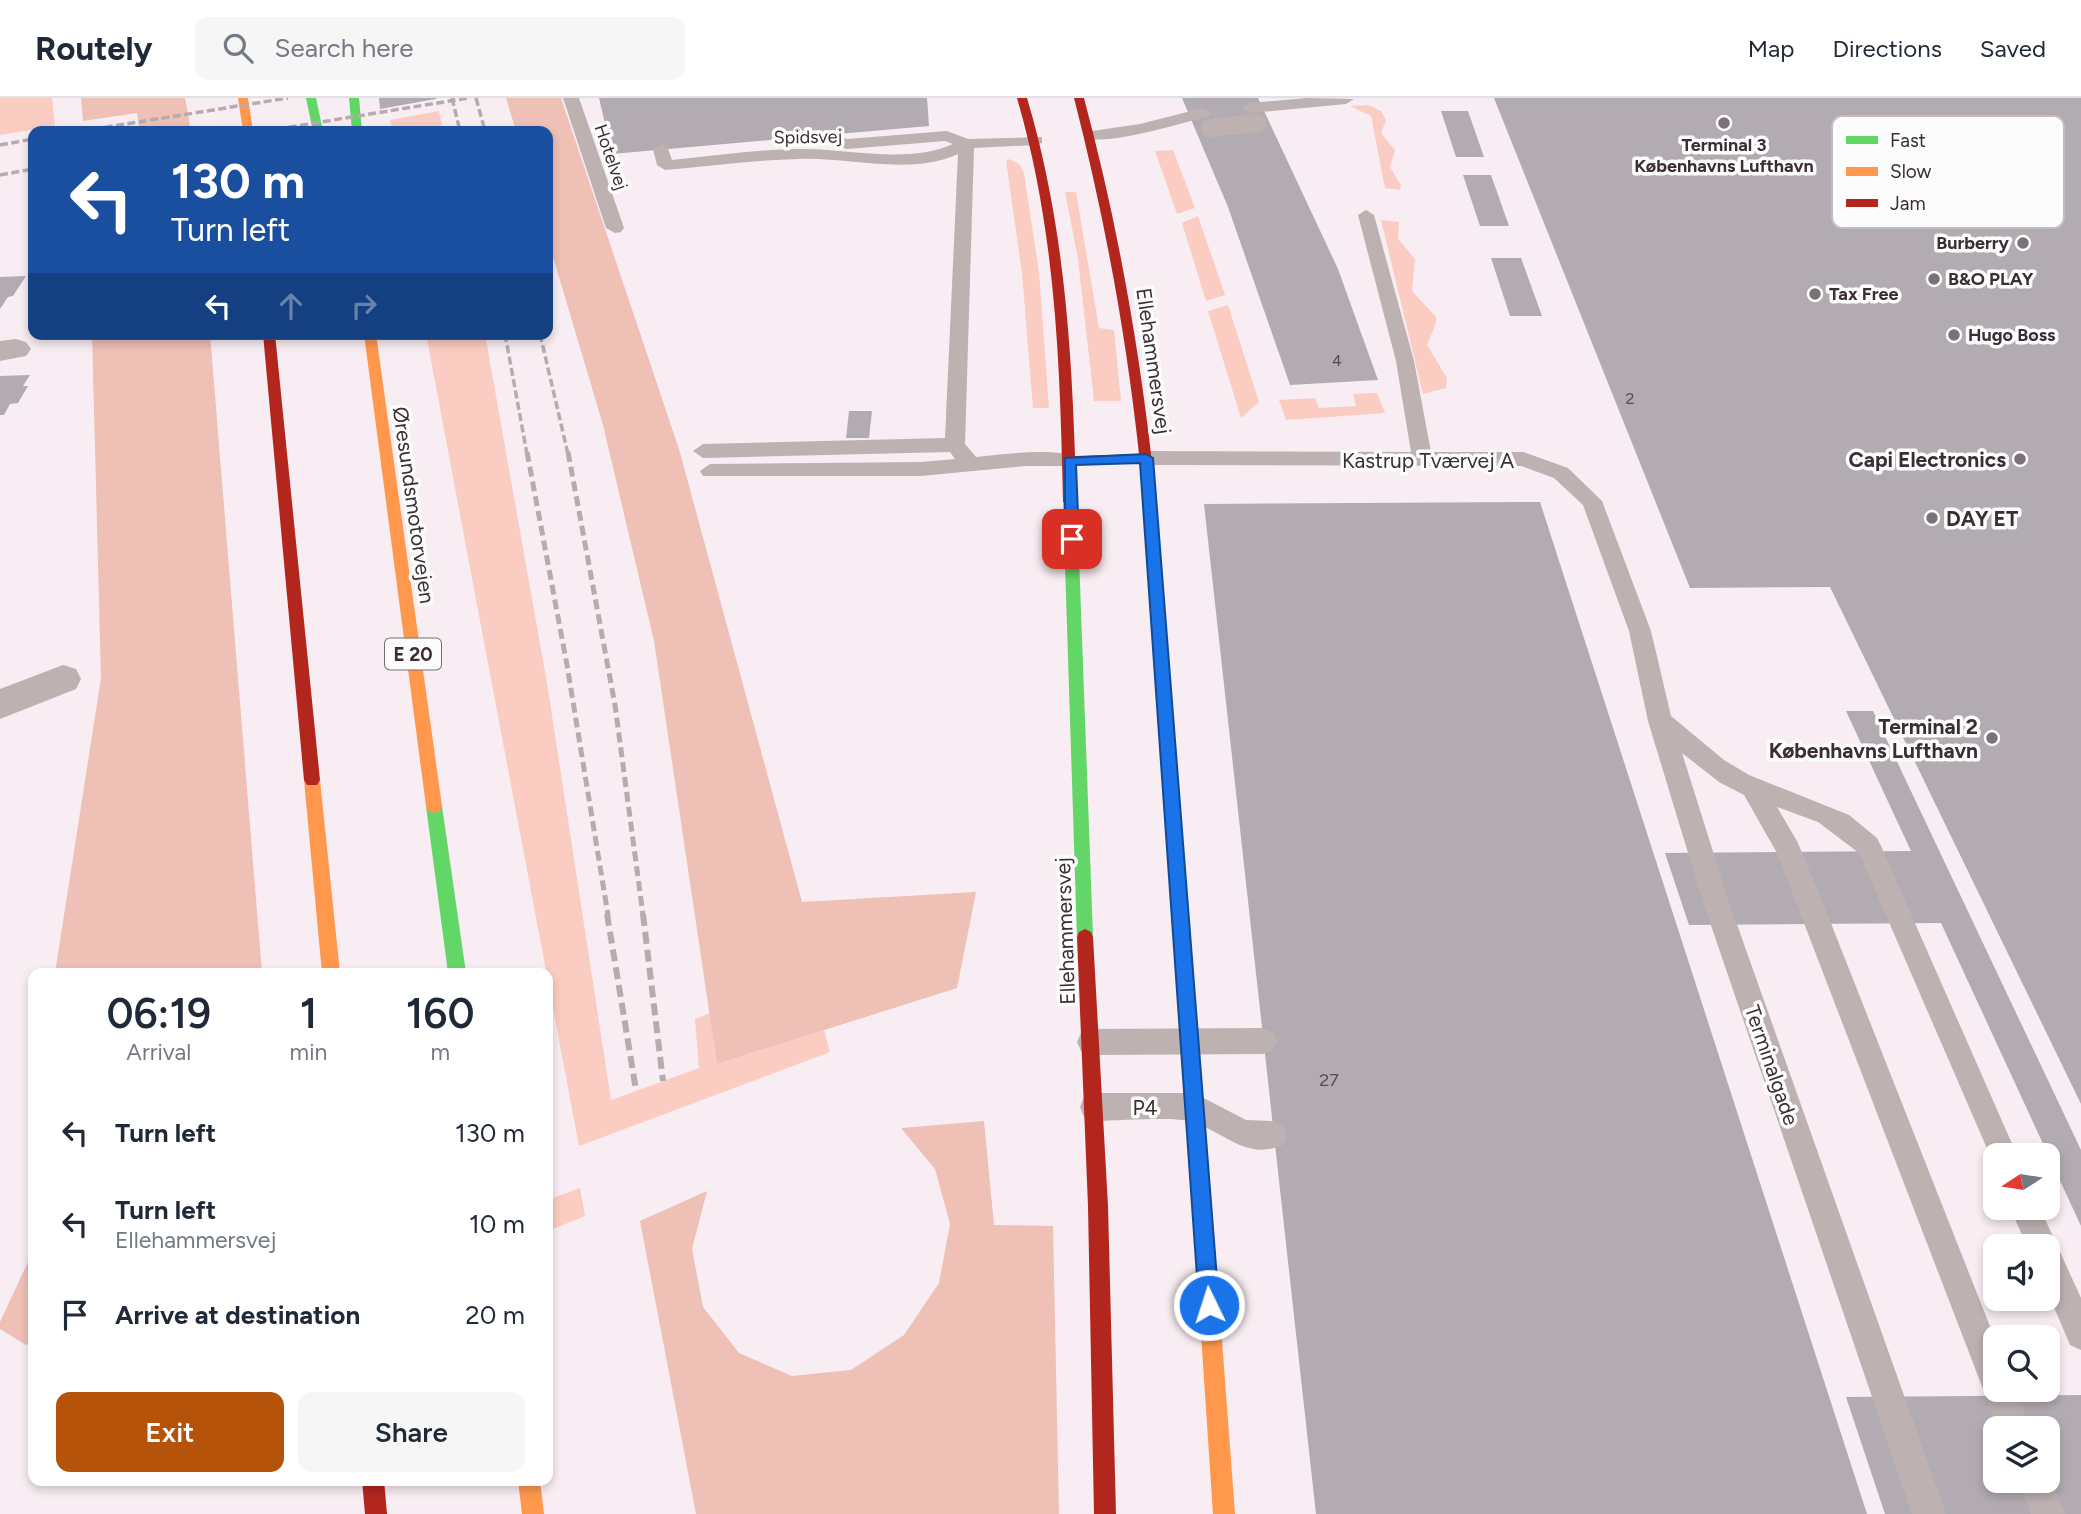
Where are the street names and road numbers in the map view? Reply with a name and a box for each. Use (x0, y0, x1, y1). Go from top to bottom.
street label: Hotelvej (589, 121, 633, 193)
street label: Spidsvej (774, 125, 842, 149)
street label: Ellehammersvej (1131, 286, 1177, 436)
street label: Øresundsmotorvejen (388, 405, 440, 605)
street label: Kastrup Tværvej A (1342, 448, 1514, 473)
road number: E 20 (385, 638, 441, 670)
street label: Ellehammersvej (1050, 857, 1080, 1005)
street label: Terminalgade (1740, 1002, 1804, 1128)
street label: P4 (1132, 1095, 1158, 1120)

